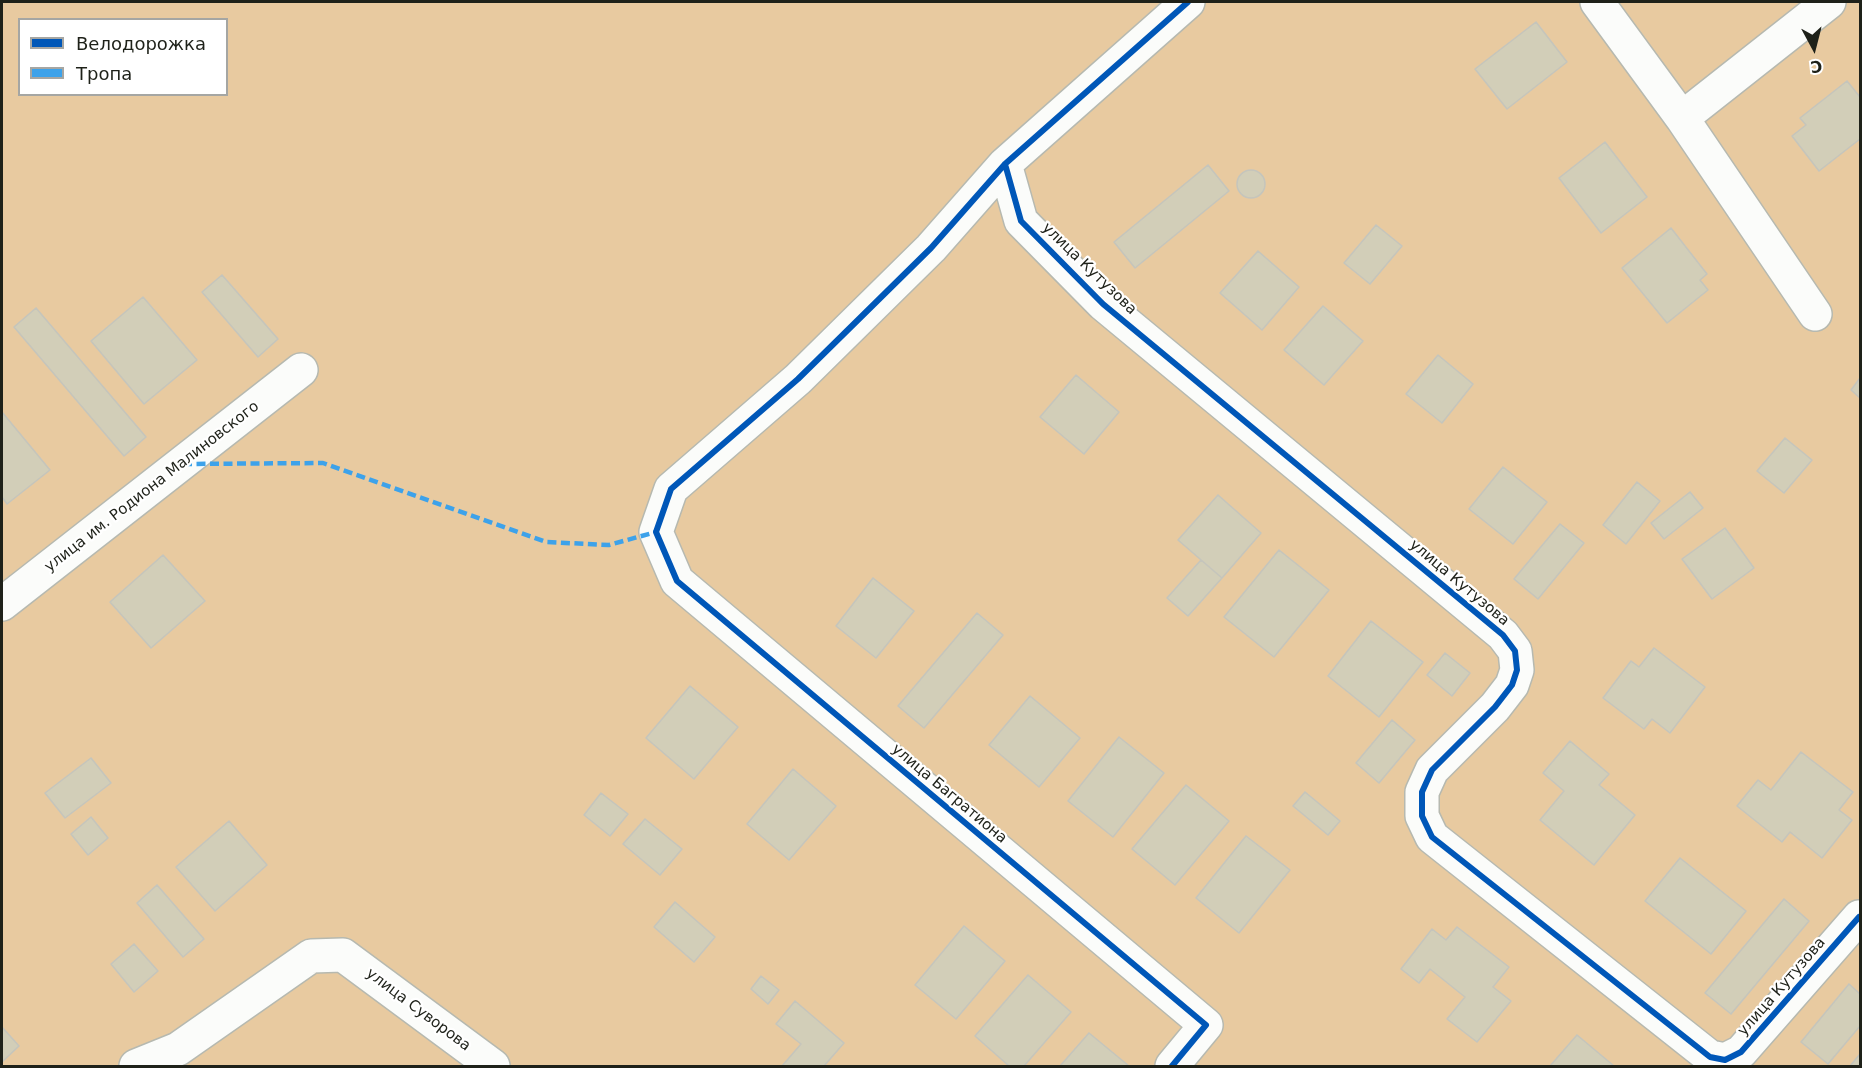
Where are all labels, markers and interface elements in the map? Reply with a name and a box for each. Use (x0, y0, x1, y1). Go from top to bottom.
legend (18, 18, 228, 96)
north arrow (1784, 18, 1844, 78)
text: Велодорожка (76, 33, 206, 54)
text: С (1809, 56, 1823, 77)
text: Тропа (76, 63, 132, 84)
street label: улица Кутузова (1038, 219, 1140, 319)
street label: улица им. Родиона Малиновского (41, 398, 263, 576)
street label: улица Кутузова (1405, 536, 1513, 630)
street label: улица Багратиона (888, 740, 1010, 848)
street label: улица Кутузова (1734, 934, 1830, 1040)
street label: улица Суворова (362, 965, 474, 1055)

